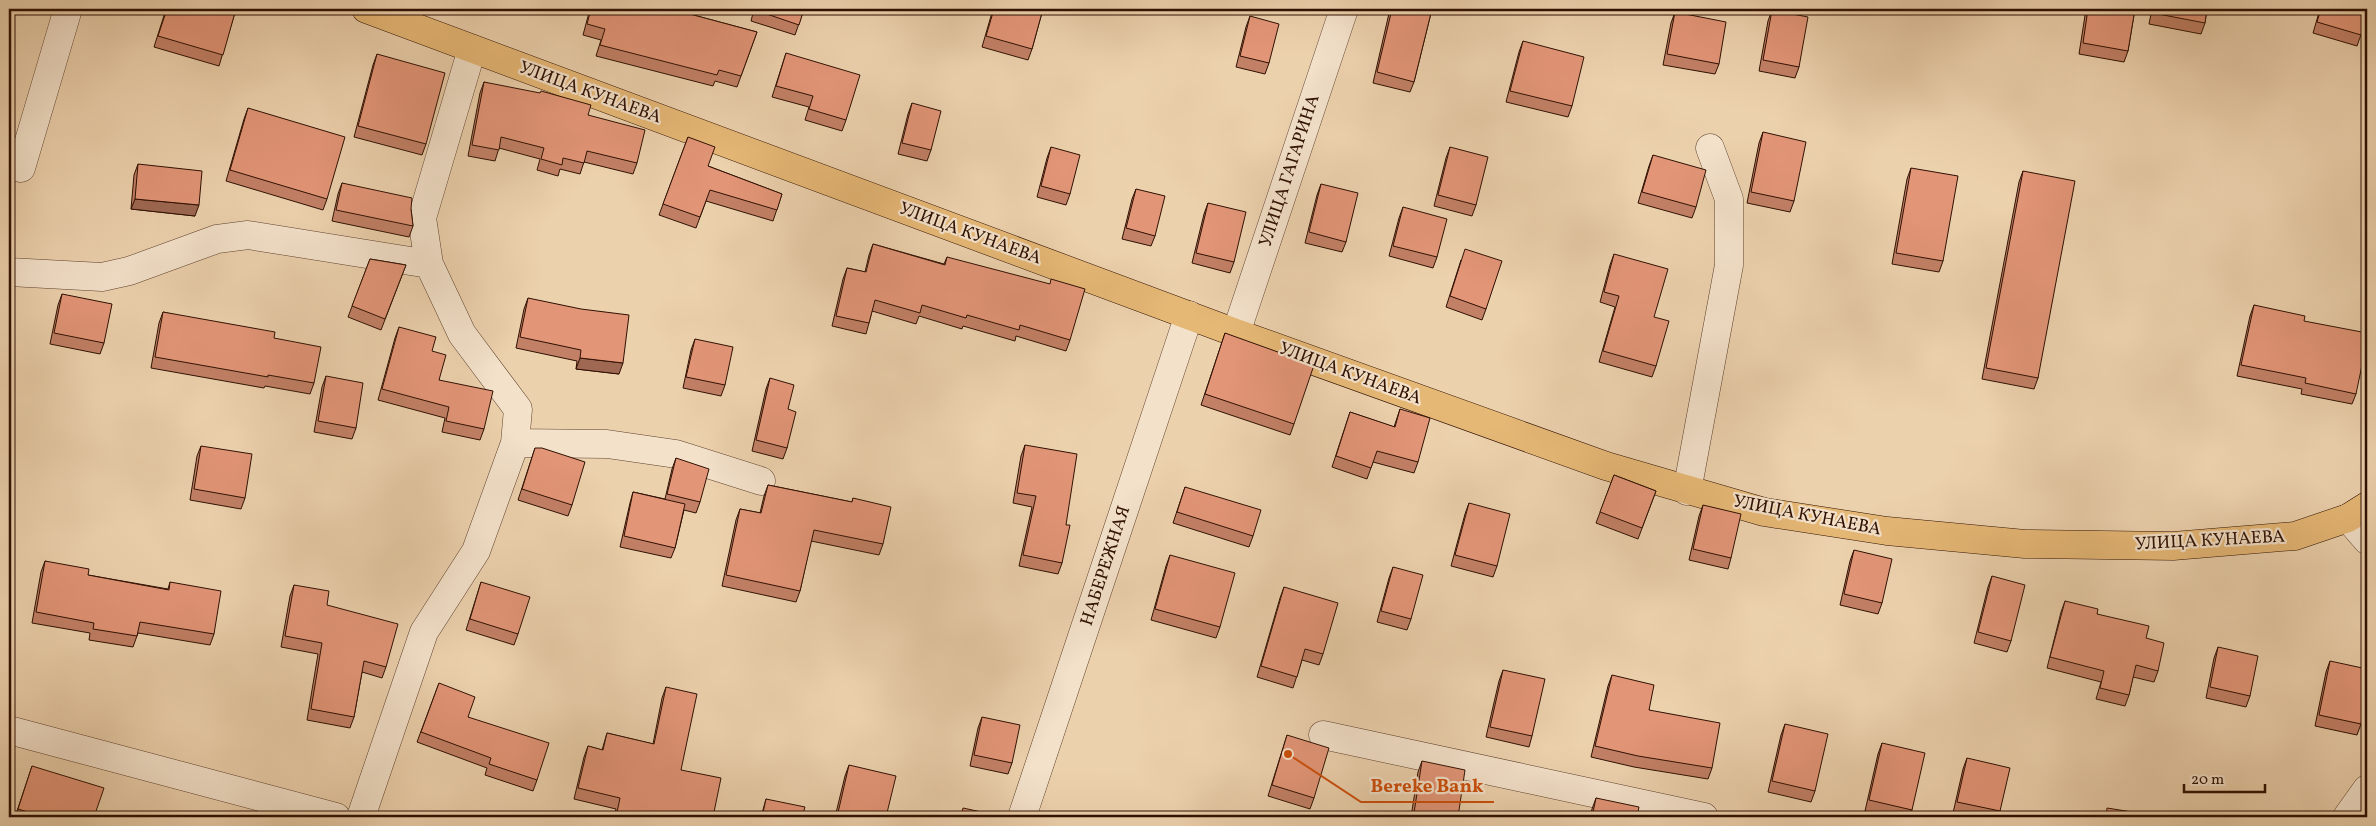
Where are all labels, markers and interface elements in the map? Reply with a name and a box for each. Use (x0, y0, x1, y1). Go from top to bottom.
street label: УЛИЦА КУНАЕВА (515, 56, 665, 131)
street label: УЛИЦА ГАГАРИНА (1254, 91, 1327, 251)
street label: УЛИЦА КУНАЕВА (895, 197, 1045, 272)
street label: УЛИЦА КУНАЕВА (1275, 337, 1425, 412)
street label: УЛИЦА КУНАЕВА (1731, 489, 1883, 543)
street label: НАБЕРЕЖНАЯ (1075, 503, 1137, 629)
street label: УЛИЦА КУНАЕВА (2134, 525, 2286, 557)
scale bar (2184, 761, 2265, 793)
callout: Bereke Bank (1361, 768, 1494, 802)
text: 20 m (2191, 770, 2224, 791)
text: Bereke Bank (1370, 774, 1484, 800)

